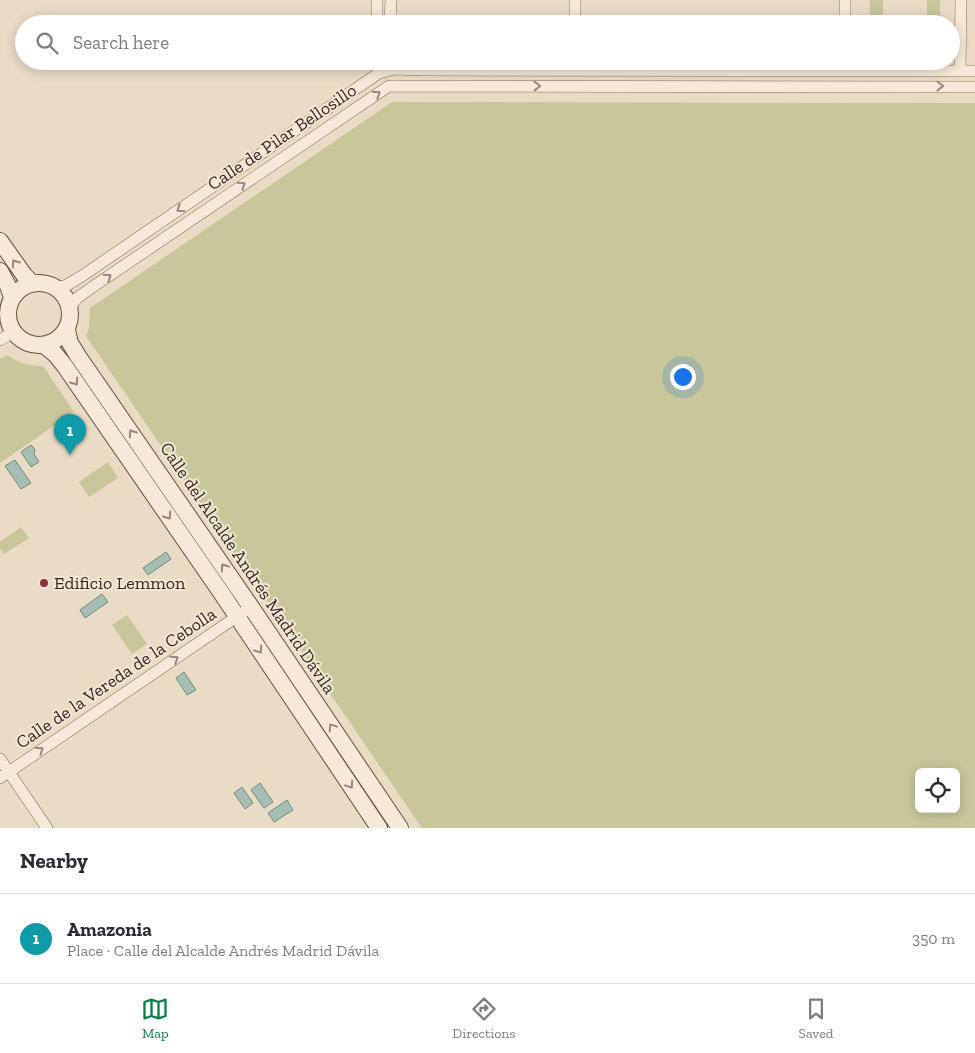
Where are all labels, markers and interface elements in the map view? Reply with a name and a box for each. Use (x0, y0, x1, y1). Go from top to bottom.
search box (15, 15, 960, 70)
icon: search (33, 29, 61, 57)
text: Search here (73, 31, 169, 54)
street label: Calle de Pilar Bellosillo (203, 79, 361, 195)
one-way arrow (534, 81, 541, 91)
one-way arrow (936, 81, 944, 91)
one-way arrow (371, 90, 380, 100)
one-way arrow (236, 182, 246, 191)
one-way arrow (176, 203, 185, 212)
one-way arrow (12, 259, 21, 269)
one-way arrow (102, 274, 112, 283)
your location (670, 364, 696, 390)
one-way arrow (69, 376, 78, 386)
pin: 1 (54, 414, 86, 455)
one-way arrow (129, 430, 138, 439)
street label: Calle del Alcalde Andrés Madrid Dávila (155, 438, 341, 698)
one-way arrow (162, 510, 171, 519)
one-way arrow (221, 563, 230, 573)
place label: Edificio Lemmon (54, 572, 186, 594)
marker: Edificio Lemmon (38, 577, 50, 589)
street label: Calle de la Vereda de la Cebolla (12, 603, 220, 753)
one-way arrow (253, 644, 262, 654)
one-way arrow (169, 656, 179, 665)
one-way arrow (329, 723, 338, 733)
one-way arrow (35, 747, 44, 756)
map controls (915, 768, 960, 813)
button: locate (915, 768, 960, 813)
one-way arrow (344, 779, 353, 788)
text: Nearby (20, 848, 88, 873)
text: Amazonia (67, 918, 152, 941)
text: 1 (33, 929, 39, 948)
text: 350 m (912, 929, 955, 948)
text: Place · Calle del Alcalde Andrés Madrid Dávila (67, 941, 379, 960)
tab: Map (141, 995, 169, 1042)
tab: Directions (452, 995, 516, 1042)
tab: Saved (798, 995, 834, 1042)

